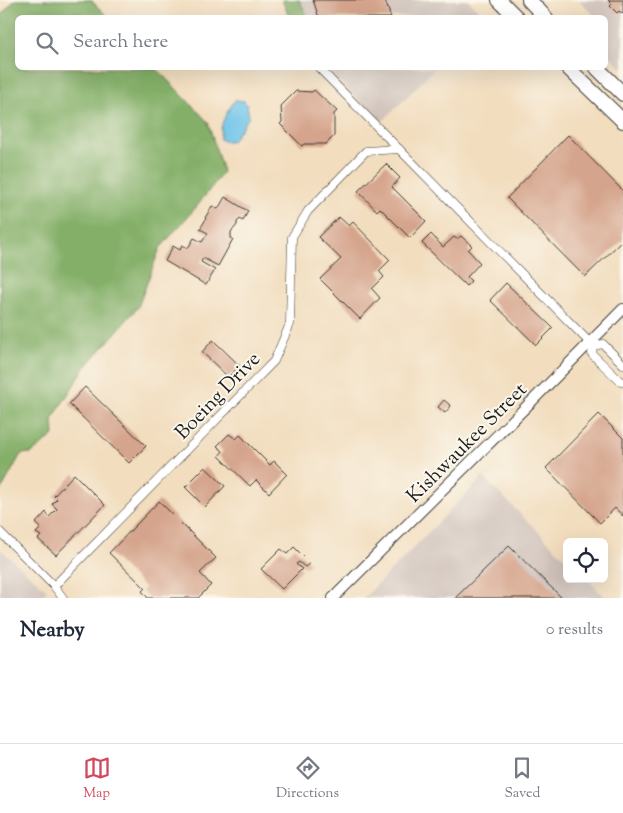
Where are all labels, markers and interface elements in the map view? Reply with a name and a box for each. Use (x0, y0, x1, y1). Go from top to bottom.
search box (15, 15, 608, 70)
icon: search (33, 29, 61, 57)
text: Search here (73, 29, 168, 56)
street label: Boeing Drive (169, 346, 268, 447)
street label: Kishwaukee Street (401, 377, 535, 511)
map controls (563, 538, 608, 583)
button: locate (563, 538, 608, 583)
text: Nearby (20, 616, 85, 646)
text: 0 results (546, 619, 603, 642)
tab: Map (83, 754, 111, 804)
tab: Directions (276, 754, 339, 804)
tab: Saved (504, 754, 540, 804)

